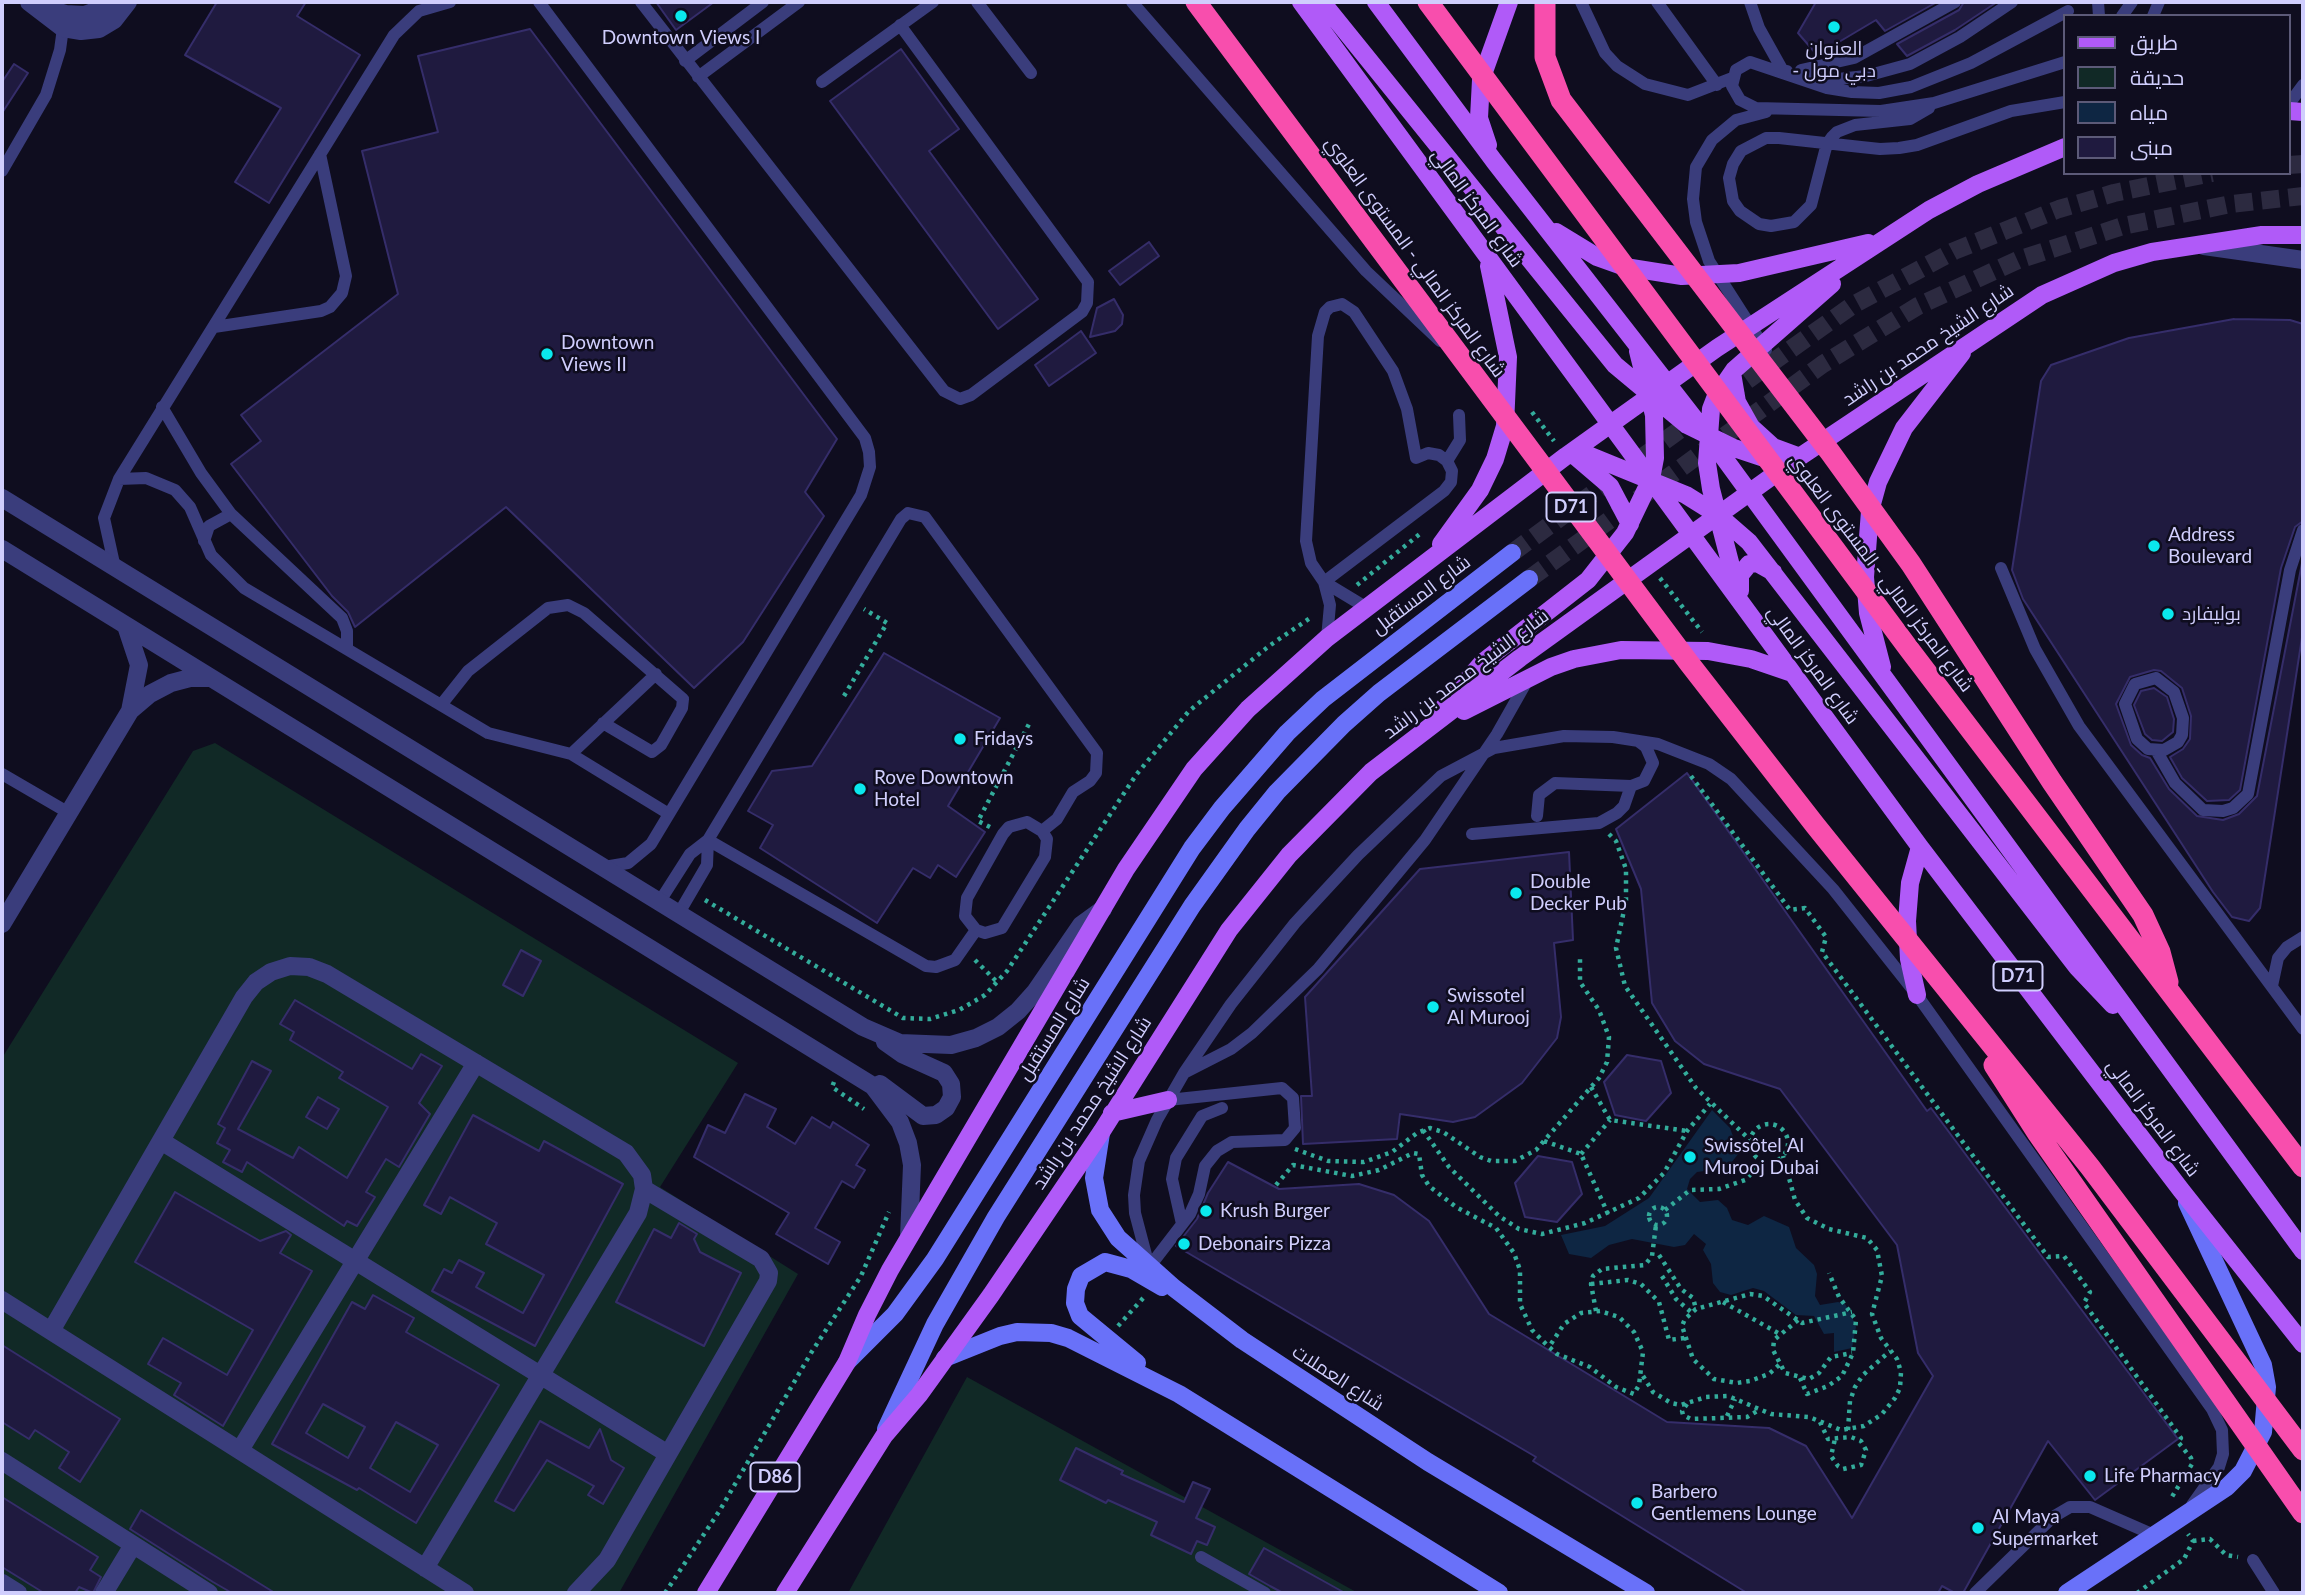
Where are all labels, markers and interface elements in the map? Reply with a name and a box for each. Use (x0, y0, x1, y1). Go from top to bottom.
marker: Downtown Views I (673, 8, 689, 24)
legend (2064, 14, 2291, 175)
marker: العنوان - دبي مول (1826, 19, 1842, 35)
place label: Downtown Views I (602, 27, 760, 49)
text: طريق (2130, 29, 2178, 54)
place label: العنوان - دبي مول (1792, 38, 1876, 82)
text: حديقة (2130, 64, 2184, 89)
text: مياه (2130, 99, 2168, 124)
street label: شارع المركز المالي - المستوى العلوي (1320, 132, 1510, 382)
text: مبنى (2130, 134, 2173, 159)
street label: شارع المركز المالي (1426, 144, 1528, 272)
street label: شارع الشيخ محمد بن راشد (1838, 279, 2018, 411)
place label: Downtown Views II (561, 332, 654, 376)
marker: Downtown Views II (539, 346, 555, 362)
street label: شارع المركز المالي - المستوى العلوي (1784, 449, 1978, 697)
road number: D71 (1546, 492, 1596, 522)
place label: Address Boulevard (2168, 524, 2252, 568)
marker: Address Boulevard (2146, 538, 2162, 554)
street label: شارع المستقبل (1367, 550, 1475, 640)
street label: شارع المركز المالي (1762, 601, 1864, 729)
place label: بوليفارد (2182, 603, 2241, 625)
street label: شارع الشيخ محمد بن راشد (1379, 604, 1553, 744)
marker: بوليفارد (2160, 606, 2176, 622)
place label: Fridays (974, 728, 1033, 750)
marker: Fridays (952, 731, 968, 747)
place label: Rove Downtown Hotel (874, 767, 1013, 811)
marker: Rove Downtown Hotel (852, 781, 868, 797)
place label: Double Decker Pub (1530, 871, 1627, 915)
marker: Double Decker Pub (1508, 885, 1524, 901)
road number: D71 (1994, 961, 2042, 990)
street label: شارع المستقبل (1013, 973, 1095, 1085)
place label: Swissotel Al Murooj (1447, 985, 1530, 1029)
marker: Swissotel Al Murooj (1425, 999, 1441, 1015)
street label: شارع الشيخ محمد بن راشد (1028, 1012, 1156, 1194)
street label: شارع المركز المالي (2101, 1055, 2205, 1181)
place label: Swissôtel Al Murooj Dubai (1704, 1135, 1819, 1179)
marker: Swissôtel Al Murooj Dubai (1682, 1149, 1698, 1165)
place label: Krush Burger (1220, 1200, 1330, 1222)
marker: Krush Burger (1198, 1203, 1214, 1219)
place label: Debonairs Pizza (1198, 1233, 1331, 1255)
marker: Debonairs Pizza (1176, 1236, 1192, 1252)
street label: شارع العملات (1288, 1340, 1388, 1416)
road number: D86 (750, 1462, 800, 1492)
place label: Life Pharmacy (2104, 1465, 2222, 1487)
marker: Life Pharmacy (2082, 1468, 2098, 1484)
place label: Barbero Gentlemens Lounge (1651, 1481, 1817, 1525)
marker: Barbero Gentlemens Lounge (1629, 1495, 1645, 1511)
place label: Al Maya Supermarket (1992, 1506, 2098, 1550)
marker: Al Maya Supermarket (1970, 1520, 1986, 1536)

